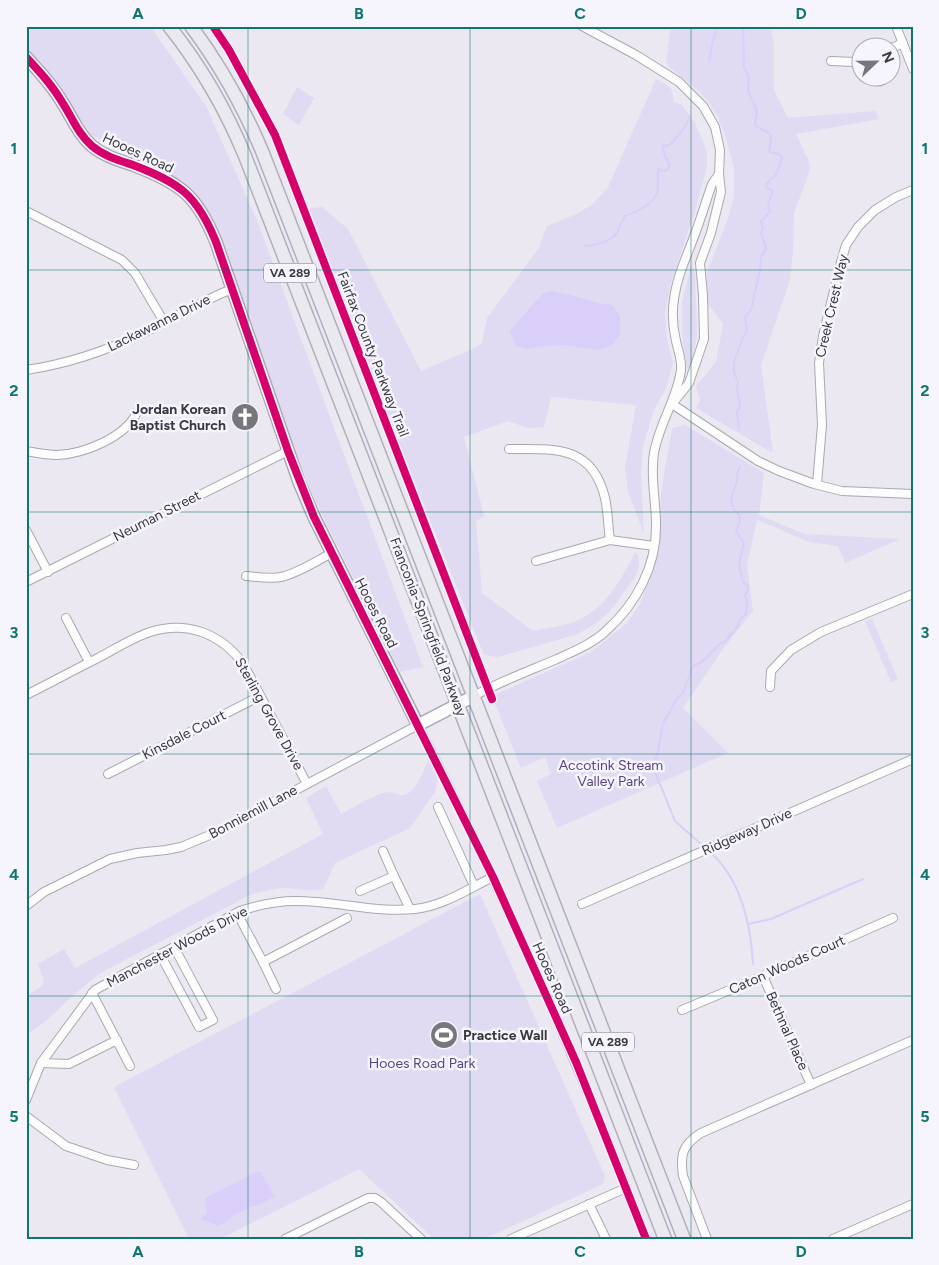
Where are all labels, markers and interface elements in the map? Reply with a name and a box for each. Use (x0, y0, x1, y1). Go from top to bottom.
text: A (132, 4, 144, 23)
text: B (354, 4, 364, 23)
text: C (574, 4, 586, 23)
text: D (795, 4, 807, 23)
north arrow (852, 38, 902, 88)
text: N (878, 49, 897, 66)
street label: Hooes Road (100, 129, 176, 177)
text: 1 (11, 139, 17, 158)
text: 1 (922, 139, 928, 158)
street label: Creek Crest Way (812, 252, 852, 359)
road number: VA 289 (264, 264, 316, 282)
street label: Fairfax County Parkway Trail (334, 269, 412, 439)
street label: Lackawanna Drive (105, 291, 213, 355)
text: 2 (9, 381, 19, 400)
text: 2 (920, 381, 930, 400)
place label: Jordan Korean Baptist Church (130, 401, 226, 434)
church icon: Jordan Korean Baptist Church (230, 402, 260, 432)
street label: Neuman Street (110, 487, 204, 545)
street label: Franconia-Springfield Parkway (386, 535, 470, 720)
street label: Hooes Road (351, 575, 401, 651)
text: 3 (10, 623, 19, 642)
text: 3 (921, 623, 930, 642)
street label: Sterling Grove Drive (231, 655, 307, 774)
street label: Kinsdale Court (139, 707, 229, 763)
park label: Accotink Stream Valley Park (559, 757, 663, 790)
street label: Bonniemill Lane (206, 781, 300, 842)
street label: Ridgeway Drive (699, 804, 795, 859)
text: 4 (9, 865, 19, 884)
text: 4 (920, 865, 930, 884)
street label: Manchester Woods Drive (104, 902, 251, 991)
street label: Caton Woods Court (726, 932, 848, 998)
street label: Hooes Road (529, 940, 575, 1016)
street label: Bethnal Place (762, 989, 812, 1073)
sports icon: Practice Wall (429, 1020, 459, 1050)
place label: Practice Wall (463, 1027, 547, 1044)
road number: VA 289 (582, 1032, 634, 1052)
park label: Hooes Road Park (369, 1055, 476, 1072)
text: 5 (9, 1107, 19, 1126)
text: 5 (920, 1107, 930, 1126)
text: A (132, 1242, 144, 1261)
text: B (354, 1242, 364, 1261)
text: C (574, 1242, 586, 1261)
text: D (795, 1242, 807, 1261)

